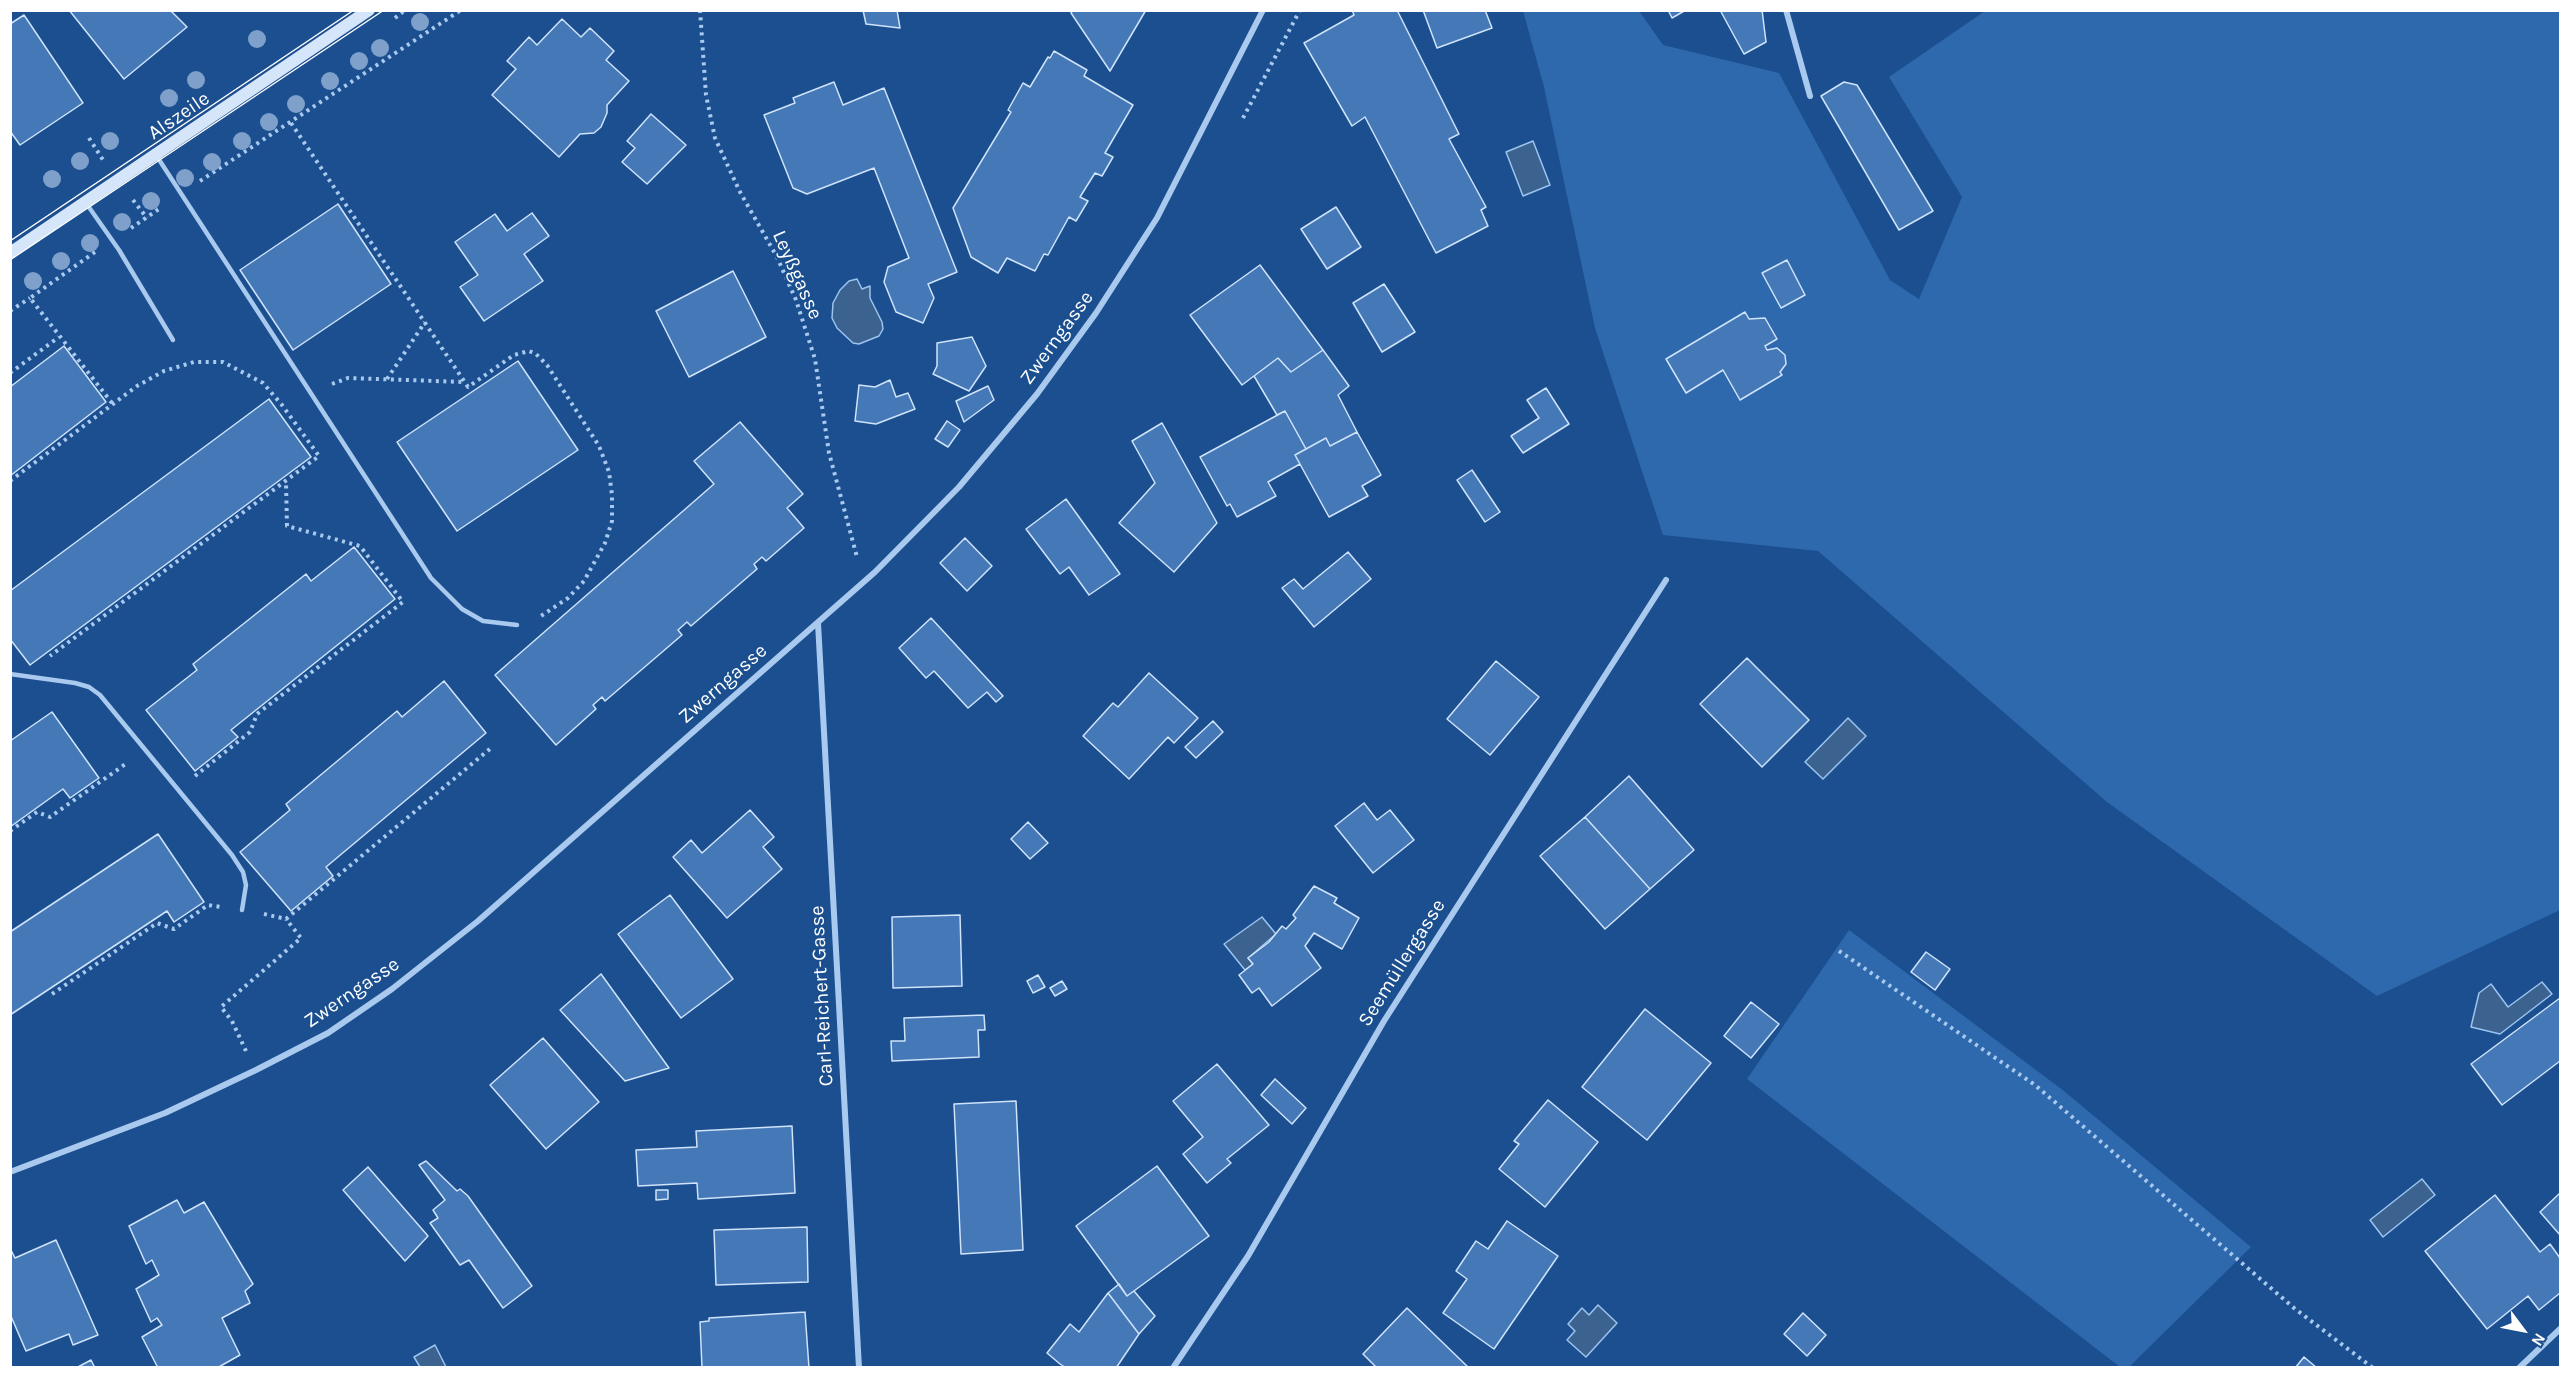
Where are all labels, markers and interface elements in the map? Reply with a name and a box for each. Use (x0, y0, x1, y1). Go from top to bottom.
street label: Alszeile (144, 87, 214, 145)
street label: Leyßgasse (767, 227, 827, 323)
street label: Zwerngasse (1015, 287, 1099, 389)
street label: Zwerngasse (674, 639, 772, 729)
street label: Seemüllergasse (1353, 895, 1451, 1031)
street label: Carl-Reichert-Gasse (805, 905, 839, 1087)
street label: Zwerngasse (300, 952, 404, 1034)
north arrow (2493, 1300, 2553, 1360)
text: N (2528, 1330, 2550, 1350)

